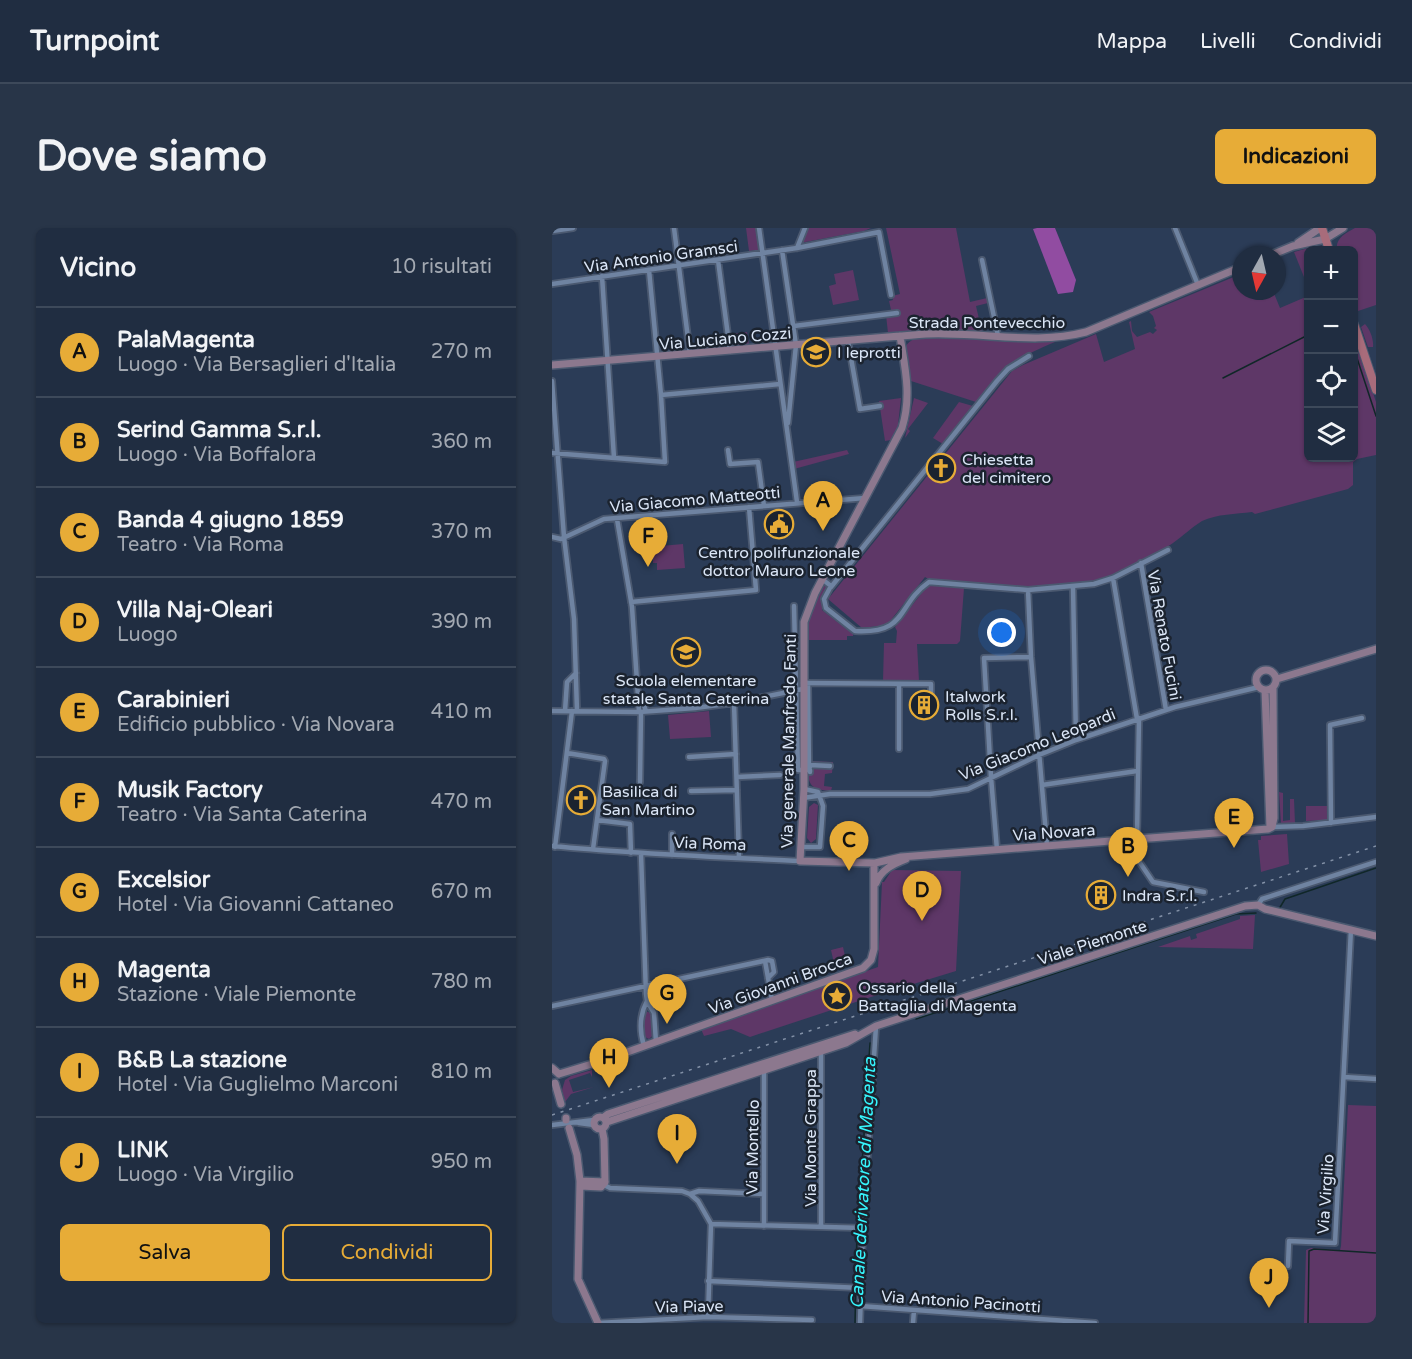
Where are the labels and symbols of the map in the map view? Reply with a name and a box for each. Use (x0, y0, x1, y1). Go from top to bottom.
street label: Via Antonio Gramsci (583, 236, 739, 278)
north arrow (1232, 246, 1286, 300)
street label: Strada Pontevecchio (909, 313, 1065, 333)
street label: Via Luciano Cozzi (658, 323, 792, 355)
school or university icon: I leprotti (800, 336, 832, 368)
place label: I leprotti (837, 343, 901, 363)
place label: Chiesetta del cimitero (962, 450, 1051, 488)
church icon: Chiesetta del cimitero (925, 452, 957, 484)
pin: A (804, 482, 842, 531)
street label: Via Giacomo Matteotti (609, 483, 781, 517)
public building icon: Centro polifunzionale dottor Mauro Leone (763, 508, 795, 540)
pin: F (628, 518, 668, 567)
place label: Centro polifunzionale dottor Mauro Leone (698, 543, 860, 581)
street label: Via Renato Fucini (1143, 568, 1185, 702)
your location (987, 618, 1016, 647)
street label: Via generale Manfredo Fanti (777, 634, 801, 848)
school or university icon: Scuola elementare statale Santa Caterina (670, 636, 702, 668)
place label: Scuola elementare statale Santa Caterina (603, 671, 769, 709)
place label: Italwork Rolls S.r.l. (945, 687, 1018, 725)
building icon: Italwork Rolls S.r.l. (908, 689, 940, 721)
street label: Via Giacomo Leopardi (956, 704, 1119, 785)
place label: Basilica di San Martino (602, 782, 695, 820)
church icon: Basilica di San Martino (565, 784, 597, 816)
pin: E (1214, 798, 1254, 848)
street label: Via Novara (1012, 820, 1096, 846)
pin: C (830, 822, 868, 871)
pin: B (1108, 828, 1148, 877)
street label: Via Roma (673, 833, 747, 855)
pin: D (902, 872, 941, 921)
building icon: Indra S.r.l. (1085, 879, 1117, 911)
place label: Indra S.r.l. (1122, 886, 1198, 906)
street label: Viale Piemonte (1035, 916, 1150, 970)
street label: Via Giovanni Brocca (706, 949, 855, 1019)
pin: G (648, 974, 686, 1024)
place label: Ossario della Battaglia di Magenta (858, 978, 1017, 1016)
place icon: Ossario della Battaglia di Magenta (821, 980, 853, 1012)
pin: H (590, 1038, 628, 1088)
water label: Canale derivatore di Magenta (845, 1056, 881, 1309)
street label: Via Monte Grappa (801, 1069, 821, 1207)
street label: Via Montello (742, 1099, 764, 1195)
pin: I (658, 1114, 696, 1164)
street label: Via Virgilio (1313, 1153, 1339, 1235)
pin: J (1250, 1258, 1288, 1308)
street label: Via Antonio Pacinotti (880, 1286, 1042, 1318)
street label: Via Piave (654, 1296, 724, 1318)

